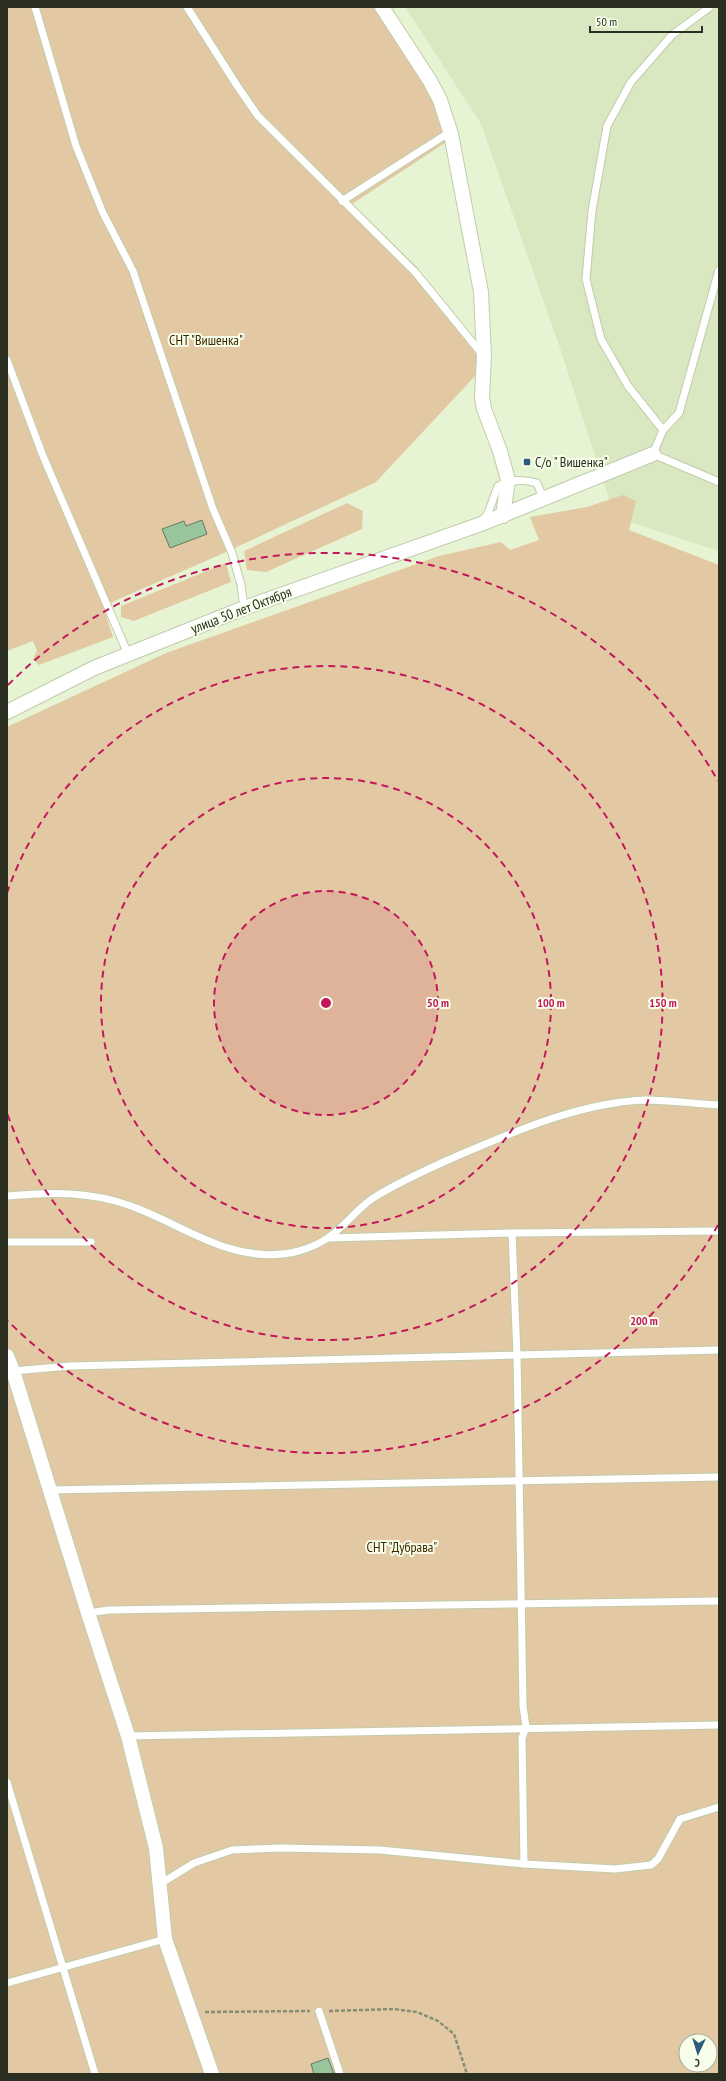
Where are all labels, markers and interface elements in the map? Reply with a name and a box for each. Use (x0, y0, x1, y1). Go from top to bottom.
scale bar (590, 8, 702, 34)
text: 50 m (596, 14, 617, 29)
park label: СНТ "Вишенка" (169, 331, 243, 349)
place label: С/о " Вишенка" (535, 453, 608, 471)
marker: С/о " Вишенка" (522, 457, 532, 467)
street label: улица 50 лет Октября (188, 583, 294, 637)
text: 50 m (427, 995, 449, 1010)
text: 100 m (537, 995, 565, 1010)
text: 150 m (649, 995, 677, 1010)
centre of rings (319, 996, 333, 1010)
text: 200 m (630, 1313, 658, 1328)
park label: СНТ "Дубрава" (367, 1538, 437, 1556)
north arrow (678, 2033, 718, 2073)
text: С (694, 2056, 700, 2070)

